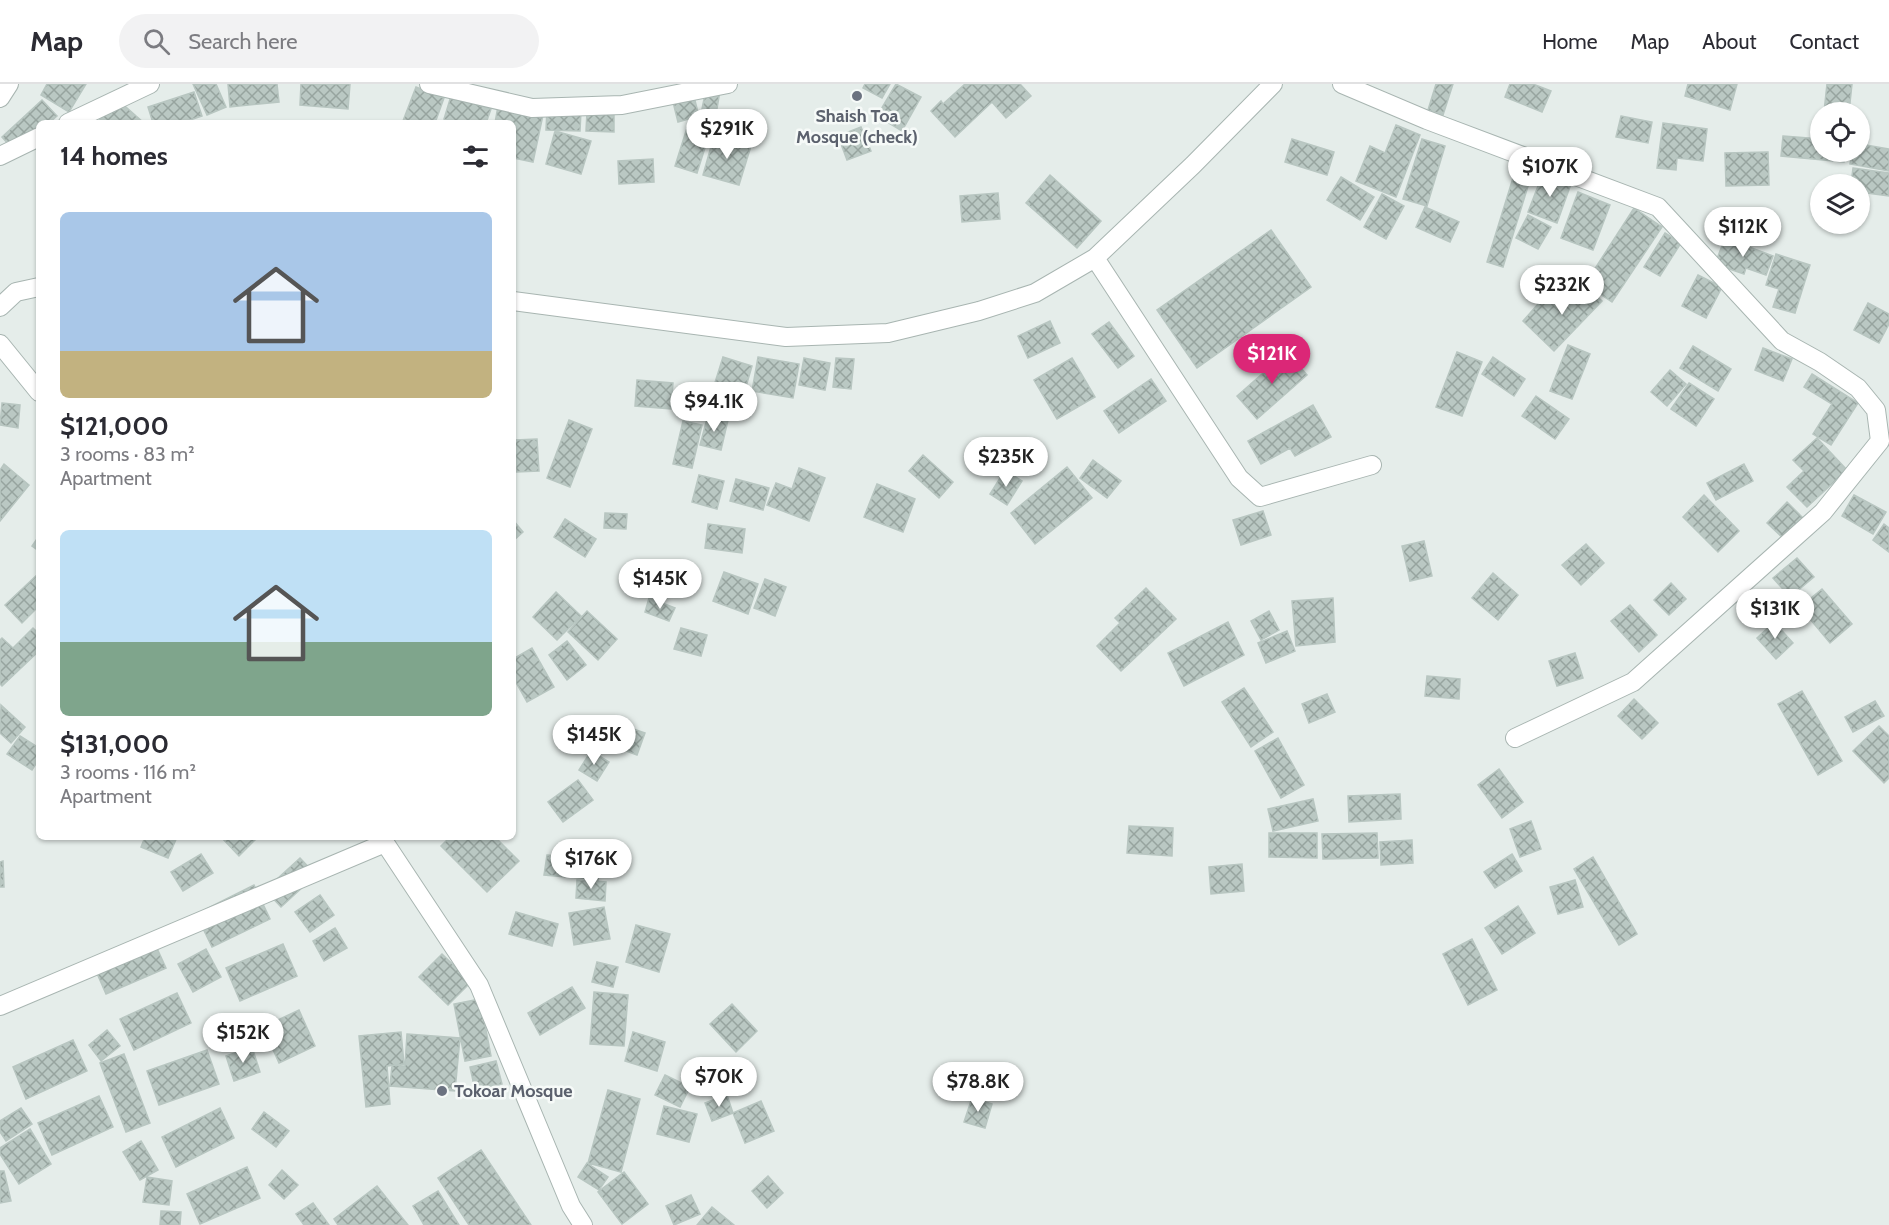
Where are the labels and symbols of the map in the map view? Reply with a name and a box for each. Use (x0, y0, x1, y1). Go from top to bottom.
marker: Shaish Toa Mosque (check) (850, 89, 864, 103)
place label: Shaish Toa Mosque (check) (796, 105, 918, 148)
pin: $291K (685, 109, 769, 160)
pin: $107K (1508, 147, 1592, 198)
pin: $112K (1701, 207, 1785, 258)
pin: $232K (1520, 265, 1604, 316)
pin: $121K (1230, 334, 1314, 385)
pin: $94.1K (665, 382, 763, 433)
pin: $235K (964, 437, 1048, 488)
pin: $145K (618, 559, 702, 610)
pin: $131K (1733, 589, 1817, 640)
pin: $145K (552, 715, 636, 766)
pin: $176K (549, 839, 633, 890)
pin: $152K (201, 1013, 285, 1064)
pin: $70K (683, 1057, 755, 1108)
pin: $78.8K (929, 1062, 1027, 1113)
place label: Tokoar Mosque (454, 1080, 573, 1102)
marker: Tokoar Mosque (435, 1084, 449, 1098)

